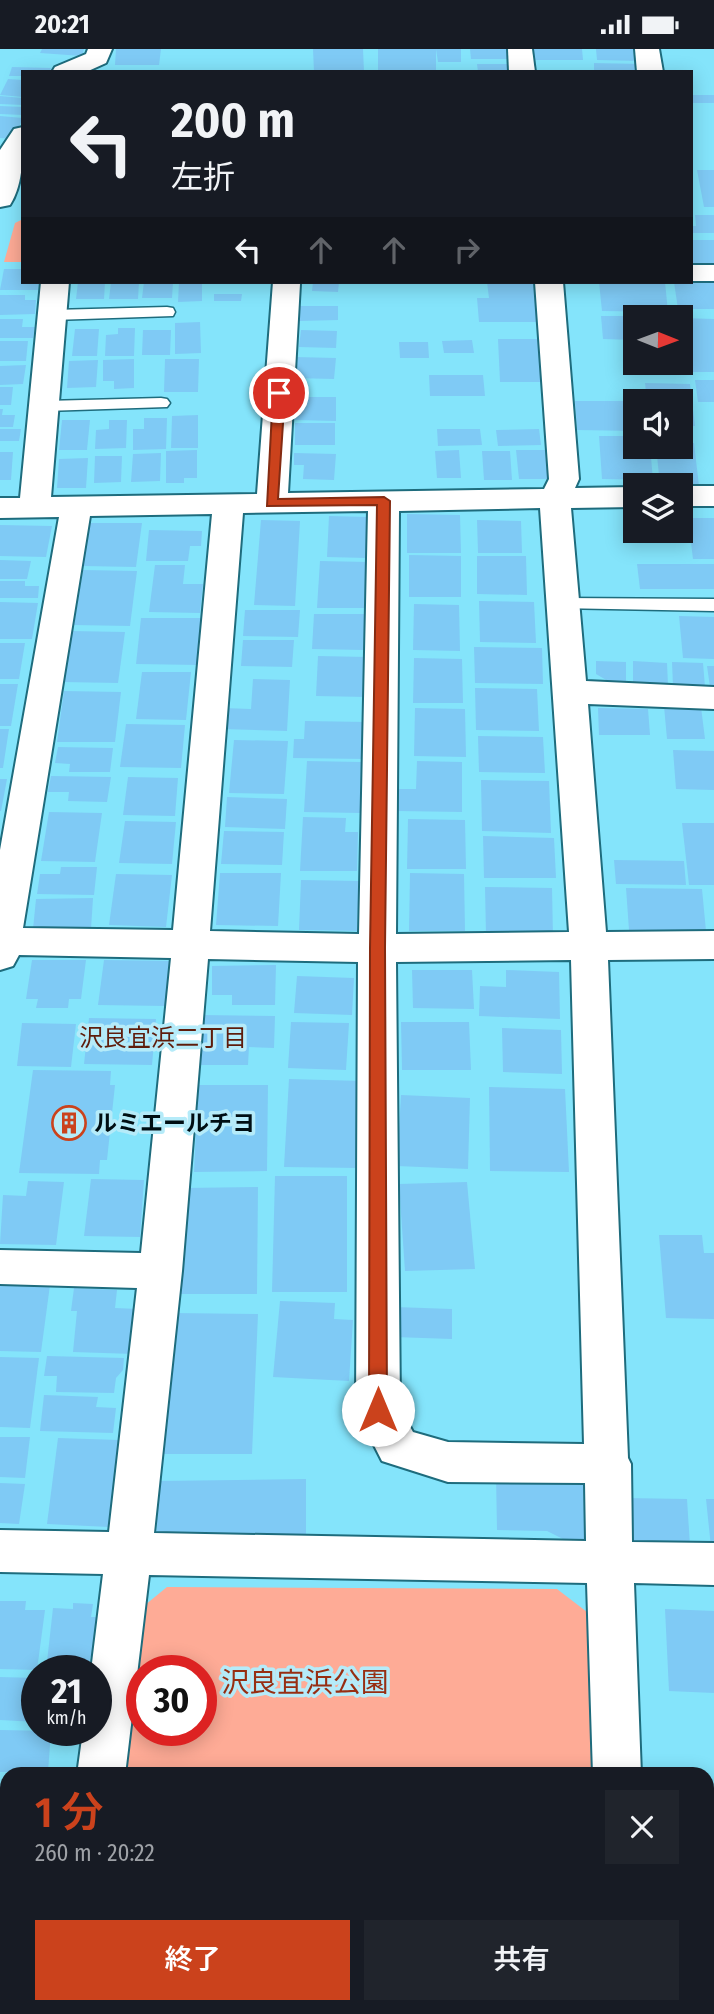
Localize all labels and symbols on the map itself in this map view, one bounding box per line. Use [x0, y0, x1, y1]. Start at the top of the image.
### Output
north arrow [623, 305, 693, 375]
pin [249, 363, 309, 423]
district label: 沢良宜浜二丁目 [79, 1024, 247, 1052]
building icon: ルミエールチヨ [50, 1104, 88, 1142]
place label: ルミエールチヨ [94, 1109, 255, 1137]
position arrow [341, 1373, 415, 1447]
speed limit sign: 30 [126, 1655, 217, 1746]
park label: 沢良宜浜公園 [221, 1666, 389, 1699]

